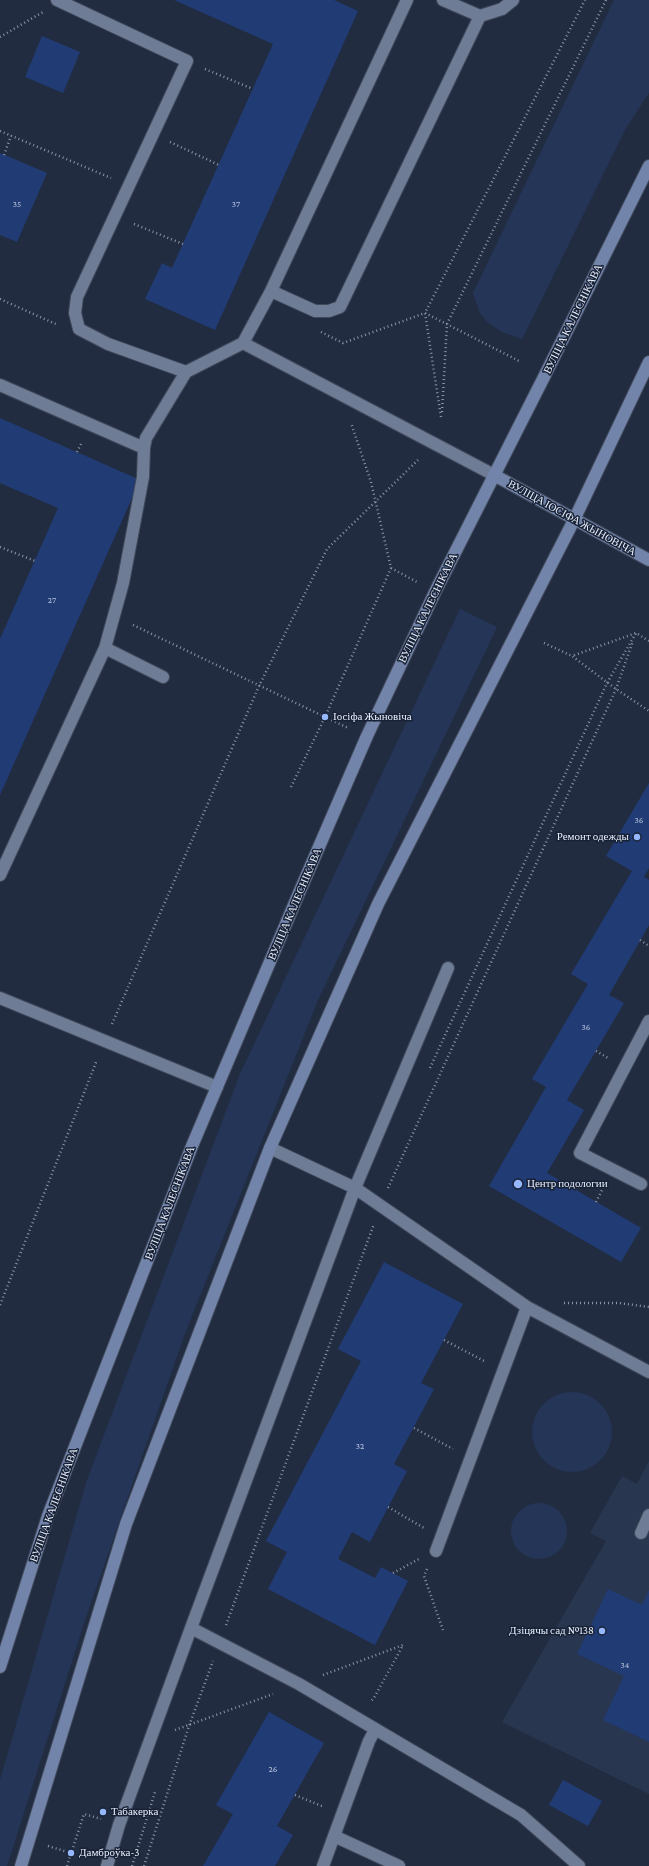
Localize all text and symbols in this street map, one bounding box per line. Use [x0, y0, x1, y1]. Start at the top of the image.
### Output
house number: 35 [13, 199, 21, 209]
house number: 37 [232, 199, 240, 209]
street label: ВУЛІЦА КАЛЕСНІКАВА [541, 262, 605, 376]
street label: ВУЛІЦА ІОСІФА ЖЫНОВІЧА [506, 477, 638, 559]
street label: ВУЛІЦА КАЛЕСНІКАВА [396, 551, 460, 665]
house number: 27 [48, 595, 56, 605]
place label: Іосіфа Жыновіча [333, 710, 412, 724]
marker: Іосіфа Жыновіча [320, 712, 330, 722]
house number: 36 [635, 815, 643, 825]
place label: Ремонт одежды [557, 830, 629, 844]
marker: Ремонт одежды [632, 832, 642, 842]
street label: ВУЛІЦА КАЛЕСНІКАВА [265, 846, 325, 962]
house number: 36 [582, 1022, 590, 1032]
street label: ВУЛІЦА КАЛЕСНІКАВА [142, 1144, 198, 1262]
place label: Центр подологии [527, 1177, 608, 1191]
marker: Центр подологии [512, 1178, 524, 1190]
house number: 32 [356, 1441, 364, 1451]
street label: ВУЛІЦА КАЛЕСНІКАВА [27, 1446, 81, 1564]
place label: Дзіцячы сад №138 [509, 1624, 594, 1638]
marker: Дзіцячы сад №138 [597, 1626, 607, 1636]
house number: 34 [621, 1660, 629, 1670]
house number: 26 [269, 1764, 277, 1774]
place label: Табакерка [111, 1805, 158, 1819]
marker: Табакерка [98, 1807, 108, 1817]
place label: Дамброўка-3 [79, 1846, 140, 1860]
marker: Дамброўка-3 [66, 1848, 76, 1858]

